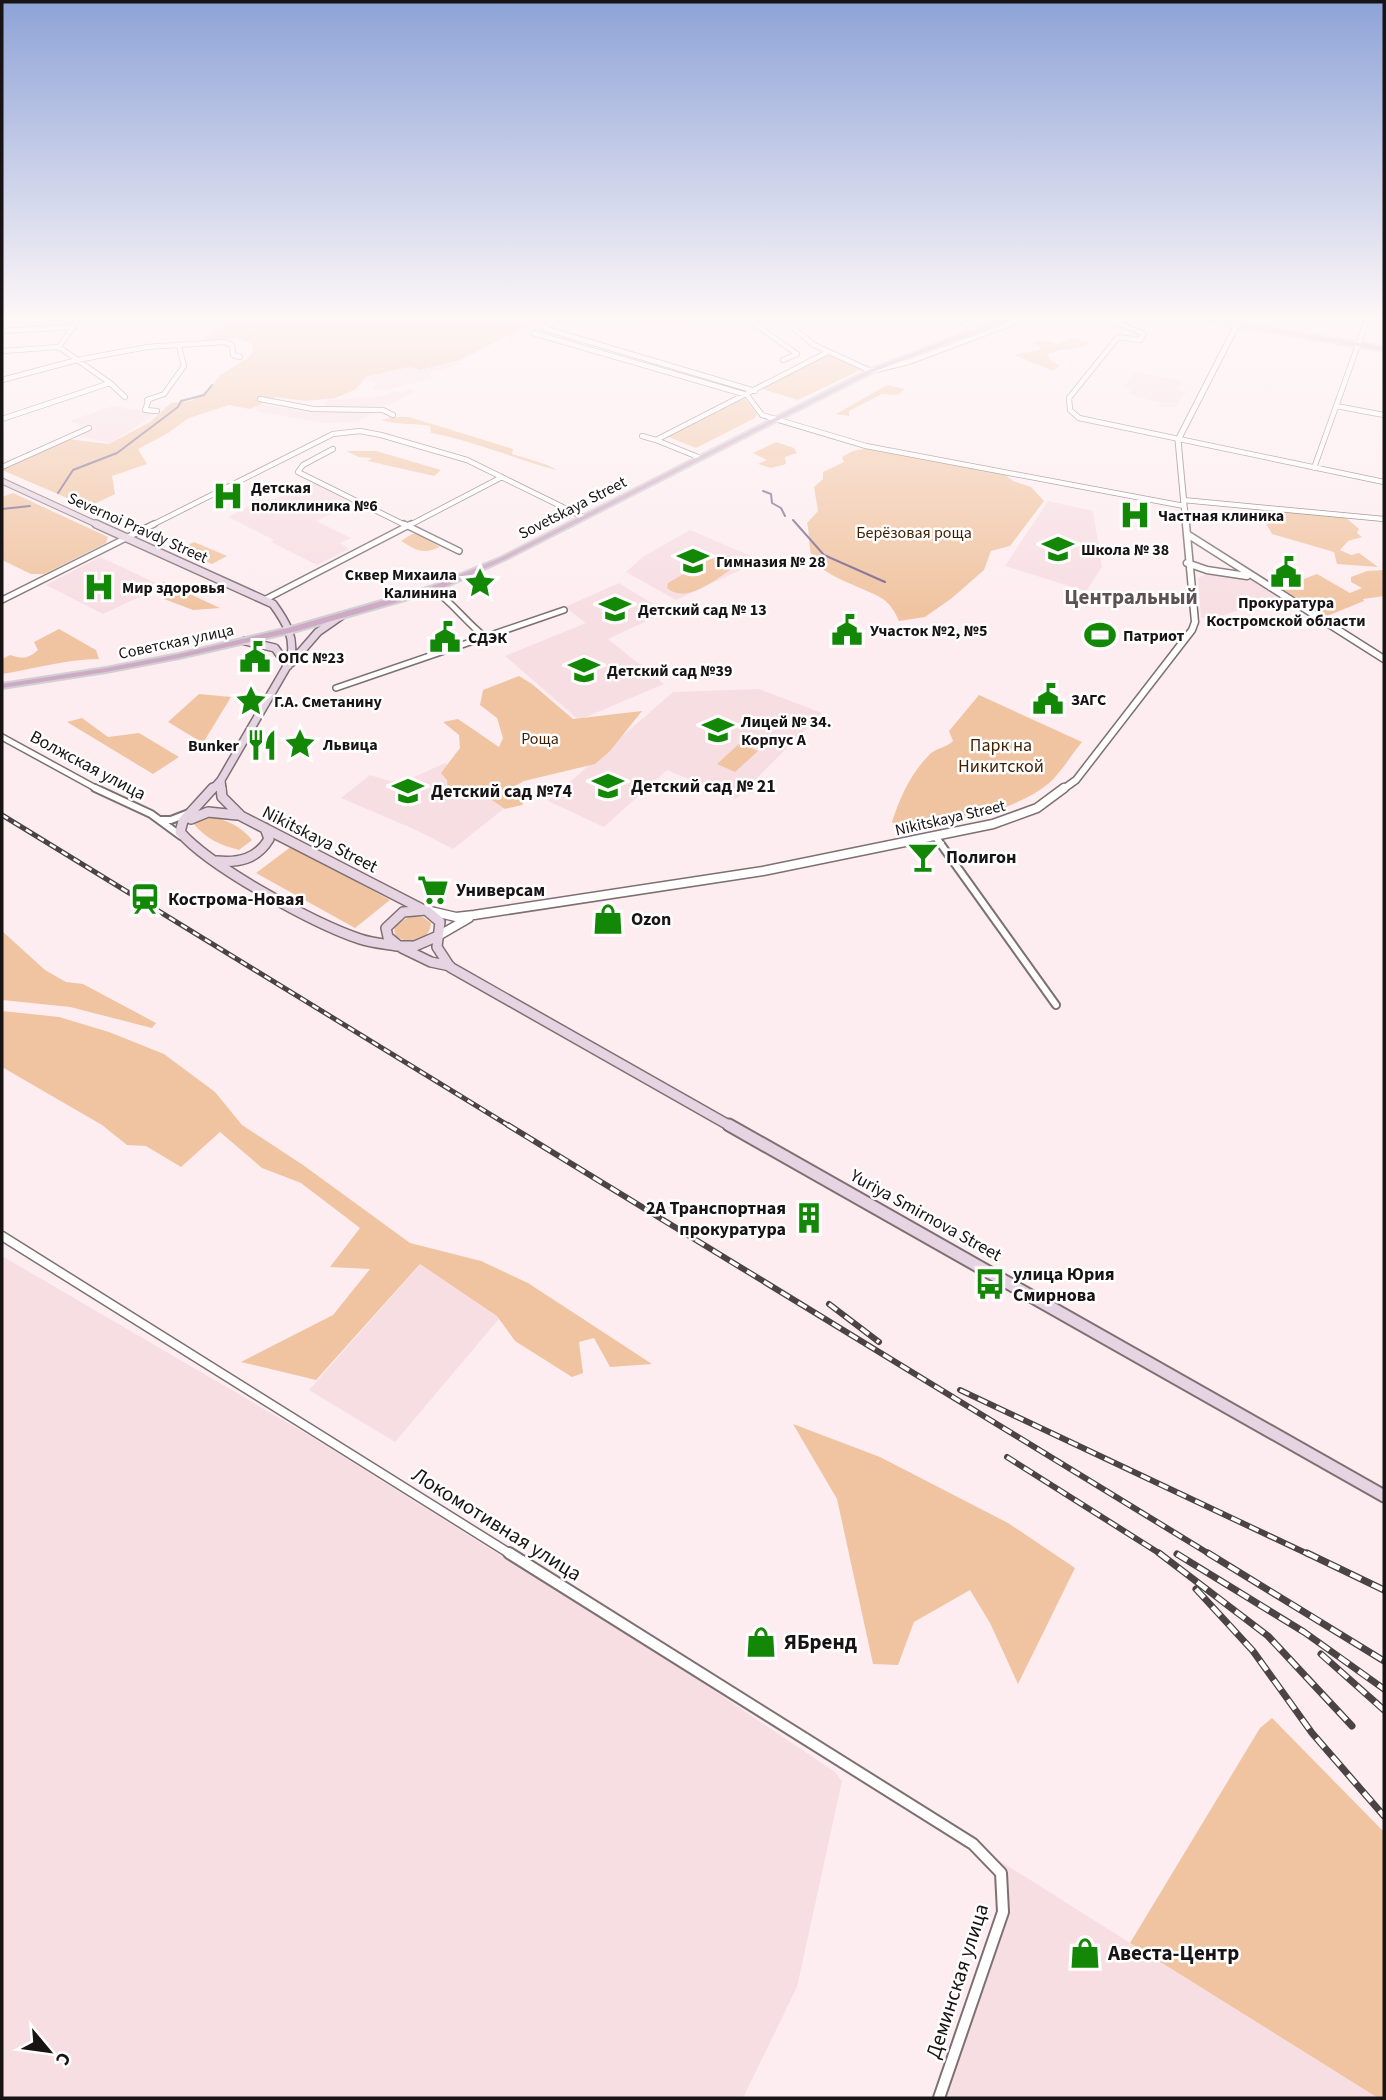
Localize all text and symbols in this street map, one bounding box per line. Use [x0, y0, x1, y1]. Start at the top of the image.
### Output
street label: Sovetskaya Street [515, 471, 631, 545]
place label: Детская поликлиника №6 [251, 477, 378, 517]
hospital icon: Детская поликлиника №6 [211, 479, 245, 513]
street label: Severnoi Pravdy Street [64, 487, 212, 569]
hospital icon: Частная клиника [1118, 498, 1152, 532]
place label: Частная клиника [1158, 505, 1284, 527]
park label: Берёзовая роща [856, 522, 972, 544]
school or university icon: Школа № 38 [1041, 532, 1075, 566]
place label: Школа № 38 [1081, 539, 1169, 561]
school or university icon: Гимназия № 28 [676, 544, 710, 578]
place label: Гимназия № 28 [716, 551, 826, 573]
public building icon: Прокуратура Костромской области [1269, 555, 1303, 589]
place label: Сквер Михаила Калинина [345, 564, 457, 604]
place icon: Сквер Михаила Калинина [463, 566, 497, 600]
hospital icon: Мир здоровья [82, 570, 116, 604]
place label: Мир здоровья [122, 577, 225, 599]
district label: Центральный [1064, 582, 1198, 612]
school or university icon: Детский сад № 13 [598, 592, 632, 626]
place label: Прокуратура Костромской области [1206, 592, 1366, 632]
place label: Детский сад № 13 [638, 599, 767, 621]
public building icon: Участок №2, №5 [830, 613, 864, 647]
sports icon: Патриот [1083, 618, 1117, 652]
street label: Советская улица [117, 619, 236, 665]
public building icon: СДЭК [428, 620, 462, 654]
place label: Участок №2, №5 [870, 620, 987, 642]
place label: Патриот [1123, 625, 1185, 647]
place label: СДЭК [468, 627, 507, 649]
public building icon: ОПС №23 [238, 640, 272, 674]
place label: ОПС №23 [278, 647, 344, 669]
school or university icon: Детский сад №39 [567, 653, 601, 687]
place label: Детский сад №39 [607, 660, 732, 682]
public building icon: ЗАГС [1031, 682, 1065, 716]
place icon: Г.А. Сметанину [234, 684, 268, 718]
place label: ЗАГС [1071, 689, 1106, 711]
place label: Г.А. Сметанину [274, 691, 383, 713]
place label: Лицей № 34. Корпус А [740, 711, 832, 751]
school or university icon: Лицей № 34. Корпус А [701, 713, 735, 747]
street label: Волжская улица [25, 724, 150, 807]
place icon: Львица [283, 727, 317, 761]
restaurant icon: Bunker [245, 728, 279, 762]
park label: Роща [521, 728, 559, 750]
park label: Парк на Никитской [958, 733, 1044, 779]
place label: Львица [322, 734, 378, 756]
place label: Bunker [188, 735, 240, 757]
school or university icon: Детский сад № 21 [591, 769, 625, 803]
school or university icon: Детский сад №74 [391, 774, 425, 808]
place label: Детский сад № 21 [631, 774, 776, 799]
place label: Детский сад №74 [431, 779, 573, 804]
street label: Nikitskaya Street [893, 794, 1008, 841]
street label: Nikitskaya Street [258, 800, 382, 879]
bar icon: Полигон [906, 840, 940, 874]
place label: Полигон [946, 845, 1016, 870]
supermarket icon: Универсам [416, 873, 450, 907]
place label: Универсам [456, 878, 545, 903]
station icon: Кострома-Новая [128, 882, 162, 916]
place label: Кострома-Новая [168, 887, 304, 912]
shop icon: Ozon [591, 902, 625, 936]
place label: Ozon [631, 907, 671, 932]
street label: Yuriya Smirnova Street [845, 1163, 1006, 1268]
place label: 2А Транспортная прокуратура [646, 1196, 786, 1242]
building icon: 2А Транспортная прокуратура [792, 1201, 826, 1235]
place label: улица Юрия Смирнова [1013, 1262, 1115, 1308]
bus stop icon: улица Юрия Смирнова [973, 1267, 1007, 1301]
street label: Локомотивная улица [406, 1460, 588, 1588]
shop icon: ЯБренд [744, 1625, 778, 1659]
place label: ЯБренд [784, 1627, 858, 1657]
street label: Деминская улица [918, 1900, 996, 2062]
shop icon: Авеста-Центр [1068, 1936, 1102, 1970]
place label: Авеста-Центр [1107, 1938, 1239, 1968]
north arrow [14, 2016, 84, 2086]
text: С [48, 2047, 77, 2070]

